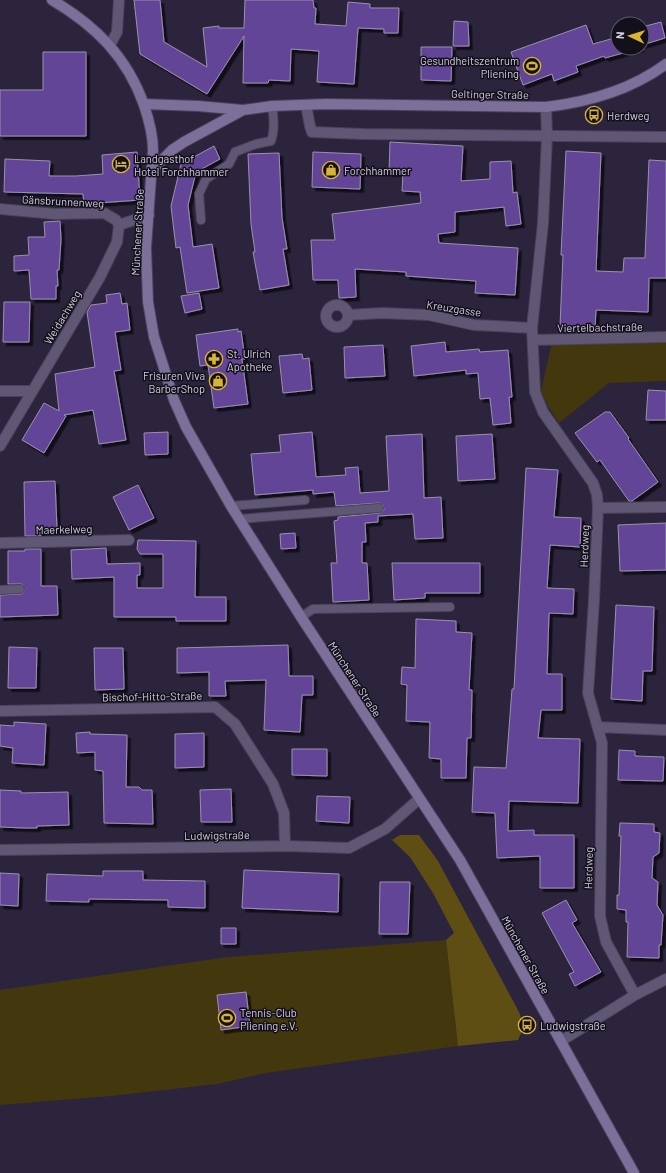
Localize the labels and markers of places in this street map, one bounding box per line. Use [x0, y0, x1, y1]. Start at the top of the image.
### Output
place label: Gesundheitszentrum Pliening [420, 54, 519, 80]
sports icon: Gesundheitszentrum Pliening [522, 56, 542, 76]
bus stop icon: Herdweg [584, 105, 604, 125]
place label: Herdweg [607, 109, 650, 122]
place label: Landgasthof Hotel Forchhammer [134, 152, 228, 178]
hotel icon: Landgasthof Hotel Forchhammer [111, 154, 131, 174]
shop icon: Forchhammer [321, 160, 341, 180]
place label: Forchhammer [344, 164, 411, 177]
place label: St. Ulrich Apotheke [227, 347, 273, 373]
pharmacy icon: St. Ulrich Apotheke [204, 349, 224, 369]
place label: Frisuren Viva BarberShop [143, 369, 205, 395]
shop icon: Frisuren Viva BarberShop [208, 371, 228, 391]
place label: Tennis-Club Pliening e.V. [240, 1006, 298, 1032]
sports icon: Tennis-Club Pliening e.V. [217, 1008, 237, 1028]
bus stop icon: Ludwigstraße [517, 1015, 537, 1035]
place label: Ludwigstraße [540, 1019, 606, 1032]

